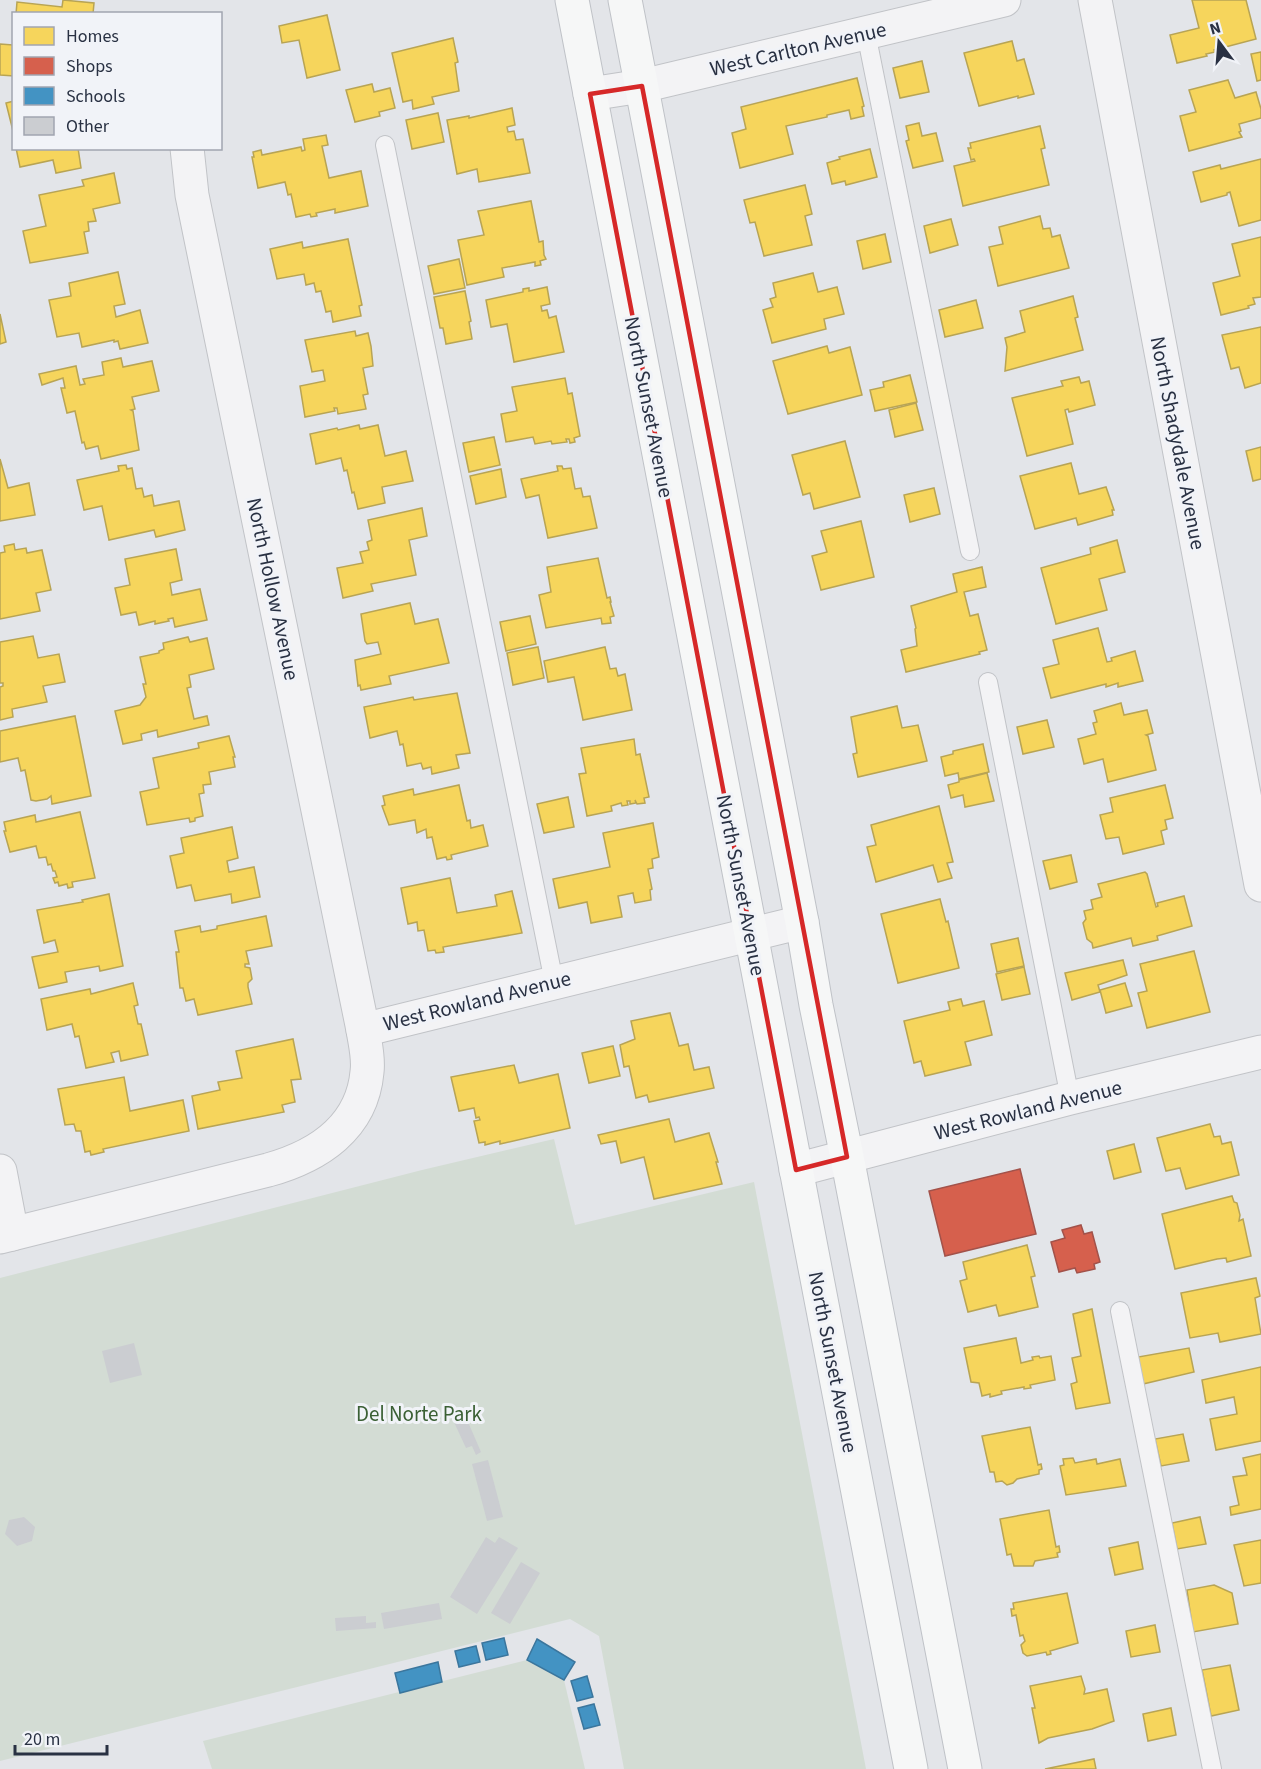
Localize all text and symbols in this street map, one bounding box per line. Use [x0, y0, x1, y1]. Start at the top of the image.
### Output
legend [12, 12, 222, 150]
north arrow [1189, 12, 1249, 72]
street label: West Carlton Avenue [707, 14, 889, 84]
text: N [1207, 17, 1223, 41]
text: Homes [66, 24, 119, 49]
text: Shops [66, 54, 113, 79]
text: Schools [66, 84, 125, 109]
text: Other [66, 114, 110, 139]
street label: North Sunset Avenue [617, 314, 681, 500]
street label: North Shadydale Avenue [1143, 334, 1213, 552]
street label: North Hollow Avenue [239, 495, 307, 683]
street label: North Sunset Avenue [709, 792, 773, 978]
street label: West Rowland Avenue [380, 963, 574, 1039]
street label: West Rowland Avenue [931, 1072, 1125, 1148]
street label: North Sunset Avenue [801, 1269, 865, 1455]
park label: Del Norte Park [356, 1399, 483, 1429]
scale bar [15, 1718, 106, 1756]
text: 20 m [24, 1727, 60, 1752]

